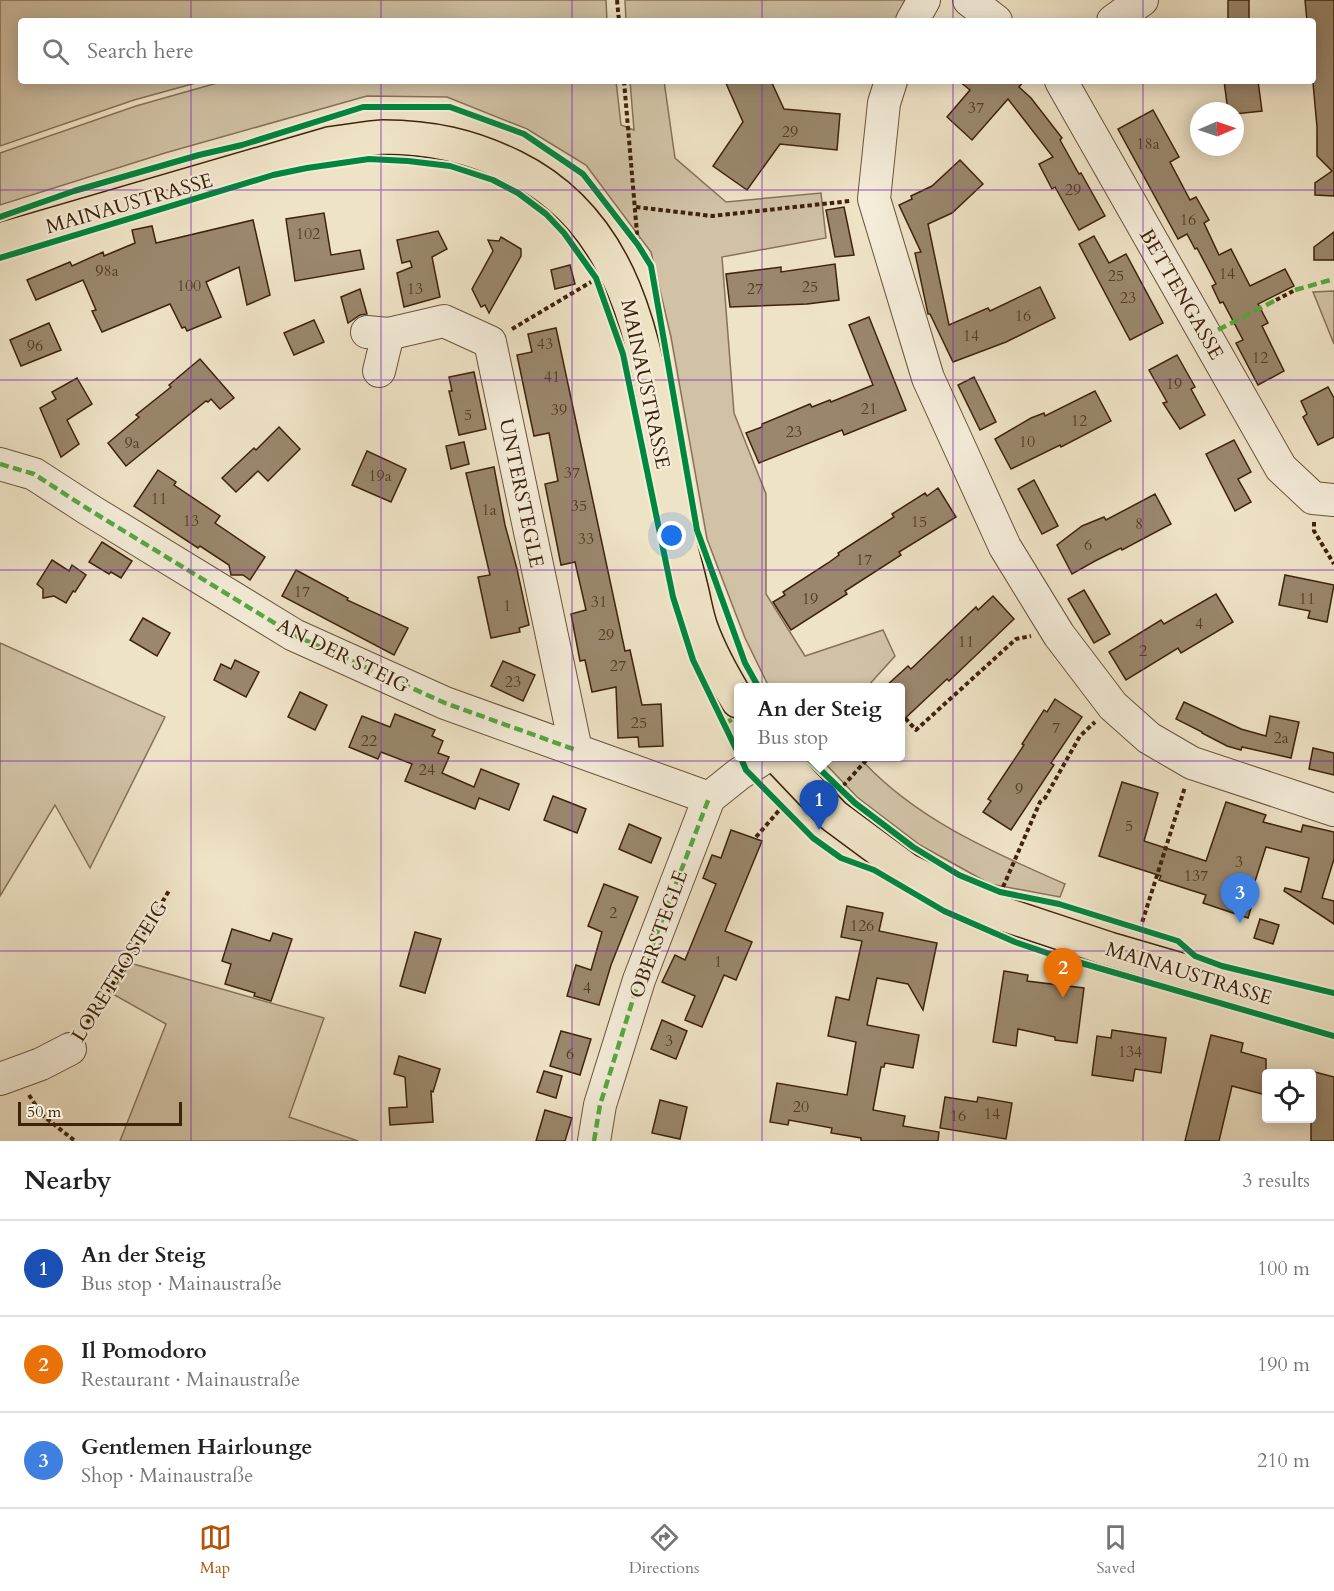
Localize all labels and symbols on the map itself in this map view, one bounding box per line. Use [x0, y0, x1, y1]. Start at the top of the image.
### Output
house number: 37 [968, 97, 984, 119]
north arrow [1190, 102, 1244, 156]
house number: 29 [782, 121, 798, 143]
house number: 18a [1136, 133, 1160, 155]
street label: MAINAUSTRASSE [42, 167, 216, 240]
house number: 29 [1065, 179, 1081, 201]
house number: 16 [1180, 209, 1196, 231]
house number: 102 [296, 223, 320, 245]
street label: BETTENGASSE [1133, 224, 1230, 365]
house number: 98a [95, 260, 119, 282]
house number: 14 [1219, 263, 1235, 285]
house number: 25 [1108, 265, 1124, 287]
house number: 100 [177, 275, 201, 297]
house number: 25 [802, 276, 818, 298]
house number: 13 [407, 278, 423, 300]
house number: 27 [747, 278, 763, 300]
house number: 23 [1120, 287, 1136, 309]
street label: MAINAUSTRASSE [614, 297, 677, 471]
house number: 16 [1015, 305, 1031, 327]
house number: 14 [963, 325, 979, 347]
house number: 43 [537, 333, 553, 355]
house number: 96 [27, 335, 43, 357]
house number: 12 [1252, 347, 1268, 369]
house number: 41 [544, 366, 560, 388]
house number: 19 [1166, 373, 1182, 395]
house number: 21 [861, 398, 877, 420]
house number: 39 [551, 399, 567, 421]
house number: 5 [464, 404, 472, 426]
house number: 12 [1071, 410, 1087, 432]
street label: UNTERSTEGLE [493, 416, 550, 570]
house number: 23 [786, 421, 802, 443]
house number: 10 [1019, 431, 1035, 453]
house number: 9a [124, 432, 140, 454]
house number: 37 [564, 462, 580, 484]
house number: 19a [368, 465, 392, 487]
house number: 11 [151, 488, 167, 510]
house number: 35 [571, 495, 587, 517]
house number: 1a [481, 499, 497, 521]
house number: 13 [183, 510, 199, 532]
house number: 15 [911, 511, 927, 533]
house number: 8 [1135, 513, 1143, 535]
your location [657, 521, 686, 550]
house number: 33 [578, 528, 594, 550]
house number: 6 [1084, 534, 1092, 556]
house number: 17 [856, 549, 872, 571]
house number: 17 [294, 581, 310, 603]
house number: 19 [802, 588, 818, 610]
house number: 11 [1299, 588, 1315, 610]
house number: 31 [591, 591, 607, 613]
house number: 1 [503, 595, 511, 617]
street label: AN DER STEIG [272, 612, 414, 699]
house number: 4 [1195, 613, 1203, 635]
house number: 29 [598, 624, 614, 646]
house number: 11 [958, 631, 974, 653]
house number: 2 [1139, 640, 1147, 662]
house number: 27 [610, 655, 626, 677]
house number: 23 [505, 671, 521, 693]
house number: 25 [631, 712, 647, 734]
house number: 7 [1052, 717, 1060, 739]
house number: 2a [1273, 727, 1289, 749]
house number: 22 [361, 730, 377, 752]
house number: 24 [419, 759, 435, 781]
house number: 9 [1015, 778, 1023, 800]
pin: 1 [800, 780, 838, 830]
house number: 5 [1125, 815, 1133, 837]
house number: 3 [1235, 851, 1243, 873]
house number: 137 [1184, 865, 1208, 887]
street label: OBERSTEGLE [623, 866, 694, 1002]
pin: 3 [1220, 874, 1260, 923]
street label: LORETTOSTEIG [65, 895, 174, 1047]
house number: 2 [609, 902, 617, 924]
house number: 126 [850, 915, 874, 937]
street label: MAINAUSTRASSE [1102, 935, 1275, 1012]
pin: 2 [1044, 948, 1082, 998]
house number: 1 [714, 951, 722, 973]
house number: 4 [583, 977, 591, 999]
house number: 3 [665, 1030, 673, 1052]
house number: 134 [1118, 1041, 1142, 1063]
house number: 6 [566, 1043, 574, 1065]
house number: 20 [793, 1096, 809, 1118]
scale bar [18, 1099, 182, 1126]
house number: 14 [984, 1103, 1000, 1125]
house number: 16 [950, 1105, 966, 1127]

